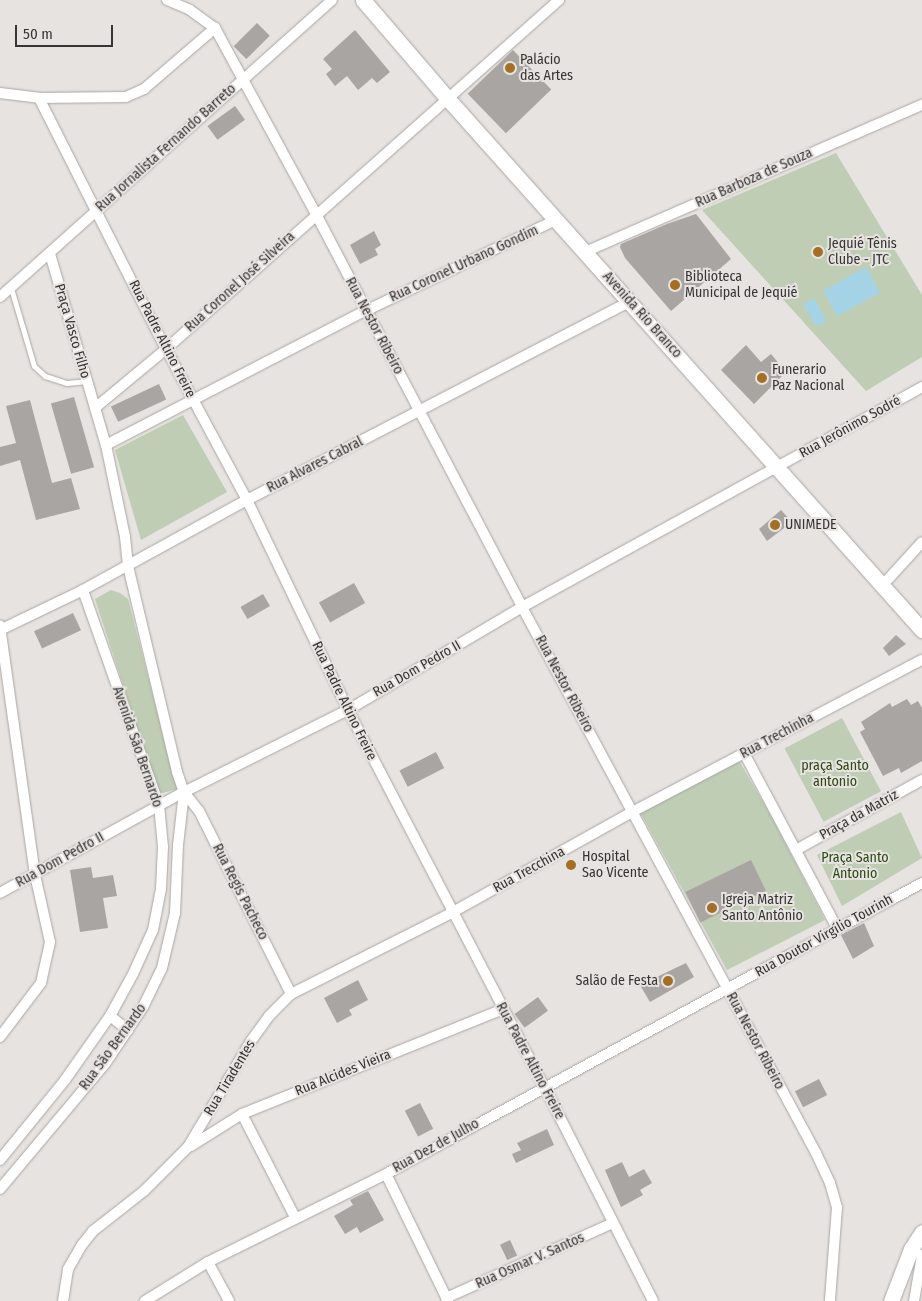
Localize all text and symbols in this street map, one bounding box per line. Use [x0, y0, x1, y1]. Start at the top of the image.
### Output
scale bar [18, 15, 115, 47]
text: 50 m [23, 25, 53, 43]
place label: Palácio das Artes [520, 52, 573, 84]
marker: Palácio das Artes [504, 62, 516, 74]
street label: Rua Jornalista Fernando Barreto [92, 81, 240, 215]
street label: Rua Barboza de Souza [693, 145, 815, 211]
street label: Rua Coronel Urbano Gondim [387, 222, 541, 306]
street label: Rua Coronel José Silveira [182, 228, 298, 336]
place label: Jequié Tênis Clube - JTC [828, 236, 897, 268]
marker: Jequié Tênis Clube - JTC [812, 246, 824, 258]
street label: Avenida Rio Branco [599, 268, 685, 362]
place label: Biblioteca Municipal de Jequié [685, 269, 797, 302]
street label: Rua Nestor Ribeiro [341, 275, 407, 377]
street label: Rua Padre Altino Freire [125, 277, 199, 401]
marker: Biblioteca Municipal de Jequié [669, 279, 681, 291]
street label: Praça Vasco Filho [50, 282, 94, 380]
place label: Funerario Paz Nacional [772, 362, 844, 394]
marker: Funerario Paz Nacional [756, 372, 768, 384]
street label: Rua Jerônimo Sodré [796, 392, 904, 462]
street label: Rua Alvares Cabral [264, 434, 366, 496]
place label: UNIMEDE [785, 517, 837, 533]
marker: UNIMEDE [769, 519, 781, 531]
street label: Rua Nestor Ribeiro [531, 633, 597, 735]
street label: Rua Dom Pedro II [370, 637, 464, 701]
street label: Rua Padre Altino Freire [308, 639, 380, 763]
street label: Avenida São Bernardo [108, 684, 166, 810]
street label: Rua Trechinha [737, 710, 817, 762]
park label: praça Santo antonio [801, 758, 869, 790]
street label: Praça da Matriz [817, 786, 901, 844]
street label: Rua Dom Pedro II [13, 829, 107, 891]
street label: Rua Regis Pacheco [209, 841, 271, 943]
street label: Rua Trecchina [490, 843, 568, 897]
place label: Hospital Sao Vicente [582, 849, 648, 882]
park label: Praça Santo Antonio [821, 850, 889, 882]
marker: Hospital Sao Vicente [564, 858, 578, 872]
street label: Rua Doutor Virgílio Tourinh [752, 891, 896, 981]
place label: Igreja Matriz Santo Antônio [722, 892, 803, 924]
marker: Igreja Matriz Santo Antônio [706, 902, 718, 914]
place label: Salão de Festa [576, 973, 658, 989]
marker: Salão de Festa [662, 975, 674, 987]
street label: Rua Nestor Ribeiro [722, 990, 788, 1092]
street label: Rua Padre Altino Freire [492, 1000, 568, 1122]
street label: Rua São Bernardo [76, 1001, 150, 1093]
street label: Rua Tiradentes [201, 1037, 259, 1119]
street label: Rua Alcides Vieira [293, 1046, 393, 1100]
street label: Rua Dez de Julho [390, 1115, 482, 1177]
street label: Rua Osmar V. Santos [473, 1229, 587, 1293]

